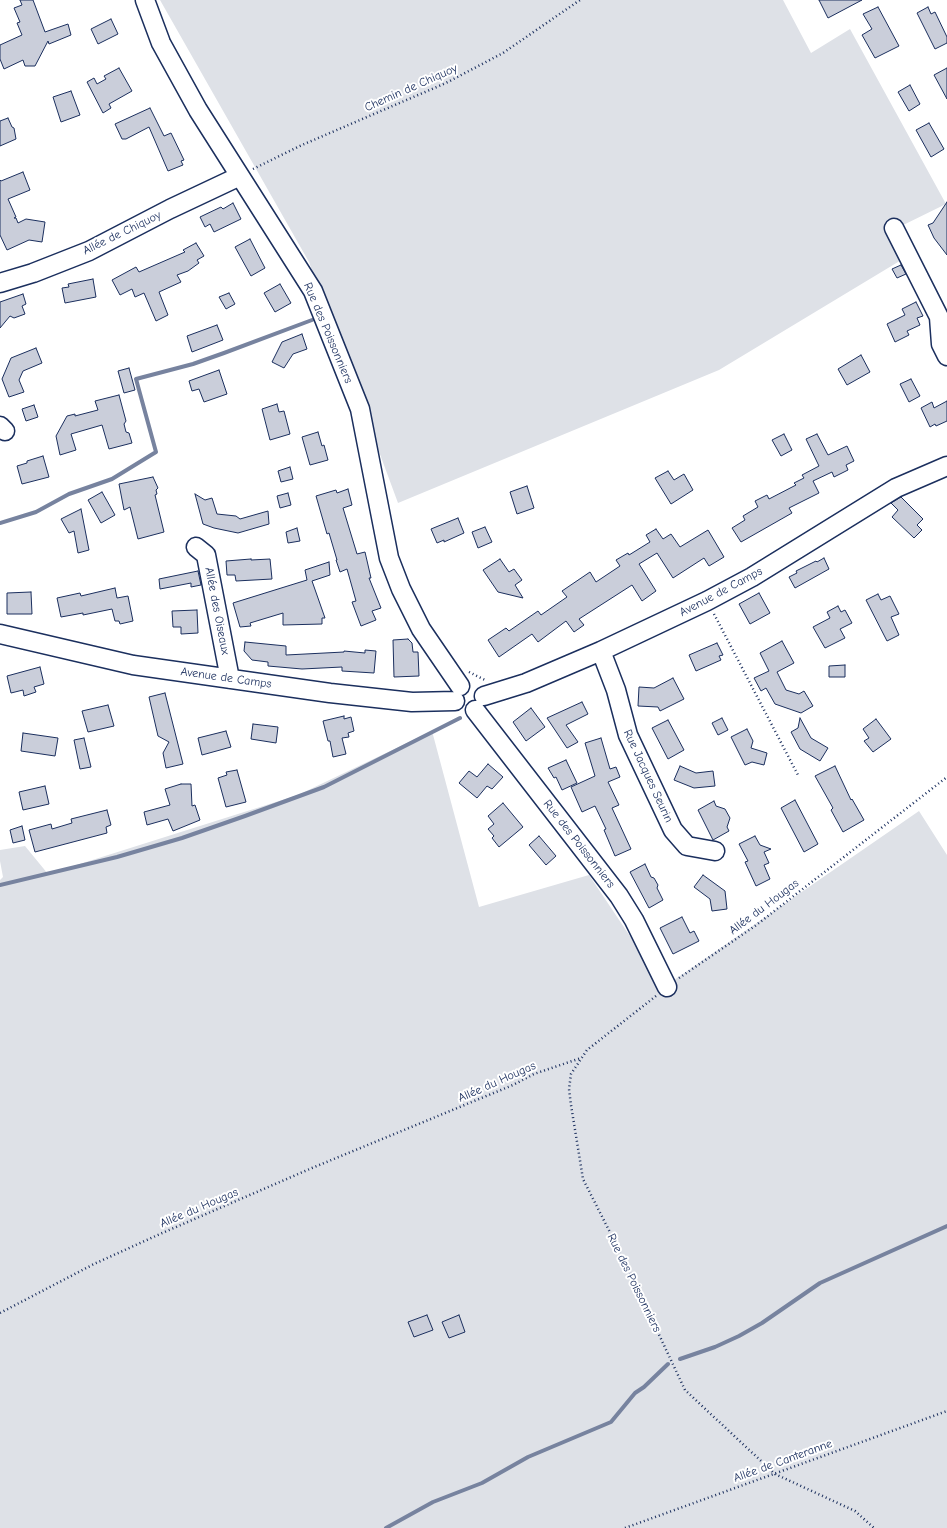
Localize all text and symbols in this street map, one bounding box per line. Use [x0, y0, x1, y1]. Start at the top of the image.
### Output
street label: Chemin de Chiquoy [362, 61, 460, 115]
street label: Allée de Chiquoy [81, 208, 163, 258]
street label: Rue des Poissonniers [300, 280, 356, 386]
street label: Avenue de Camps [677, 564, 765, 620]
street label: Allée des Oiseaux [201, 566, 233, 656]
street label: Avenue de Camps [180, 664, 272, 692]
street label: Rue Jacques Seurin [620, 727, 676, 825]
street label: Rue des Poissonniers [540, 797, 618, 891]
street label: Allée du Hougas [726, 876, 802, 938]
street label: Allée du Hougas [456, 1058, 538, 1106]
street label: Allée du Hougas [158, 1185, 240, 1231]
street label: Rue des Poissonniers [604, 1231, 664, 1335]
street label: Allée de Canteranne [732, 1436, 834, 1486]

